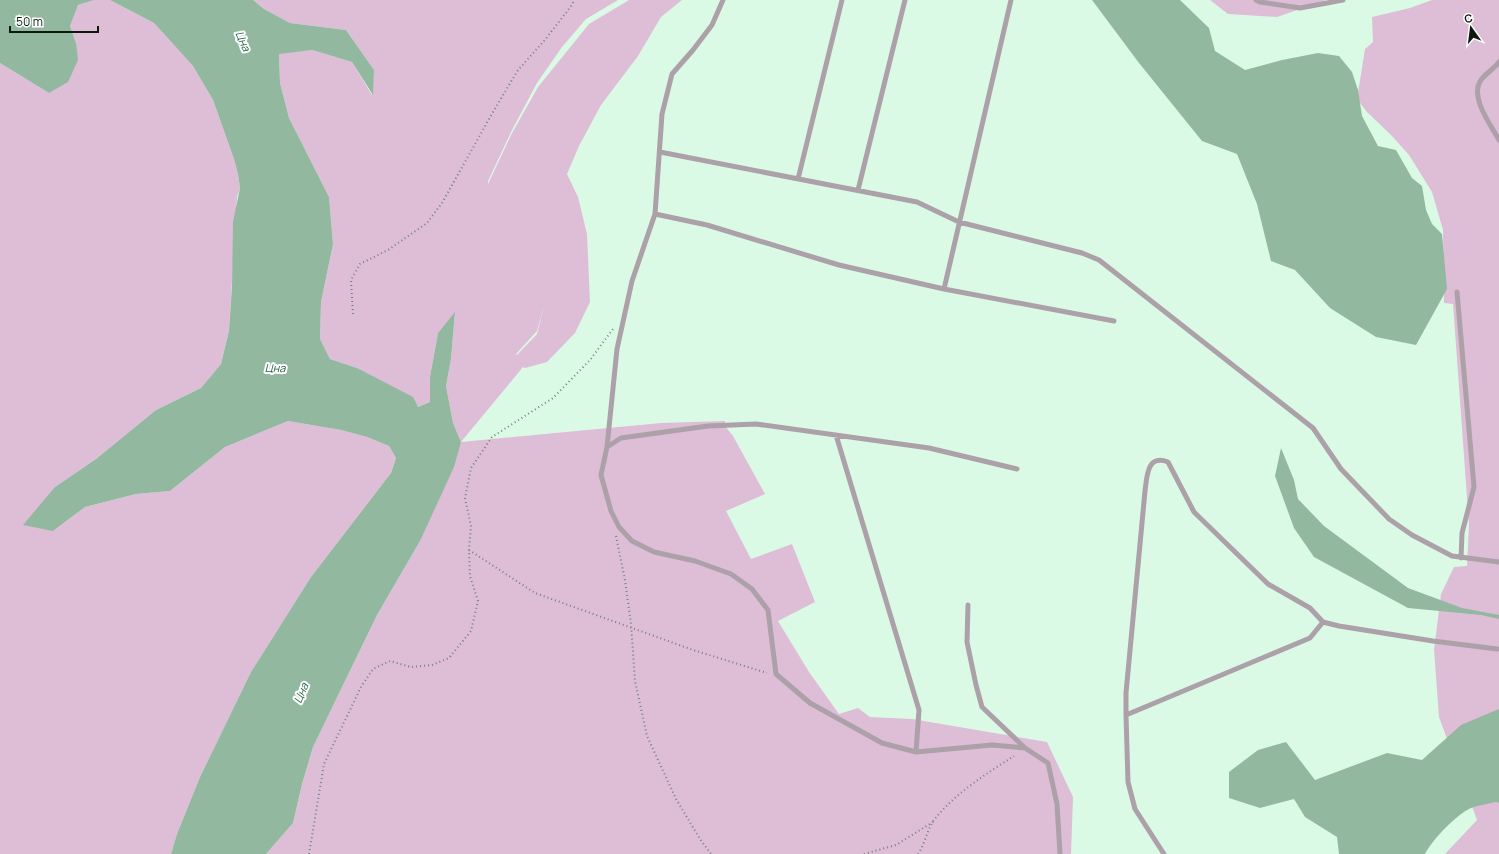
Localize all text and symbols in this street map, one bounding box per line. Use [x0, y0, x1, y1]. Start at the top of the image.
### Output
scale bar [10, 8, 98, 34]
north arrow [1451, 8, 1491, 48]
text: С [1463, 10, 1474, 26]
text: 50 m [16, 13, 43, 30]
water label: Цна [232, 28, 255, 54]
water label: Цна [265, 360, 286, 375]
water label: Цна [290, 680, 312, 705]

